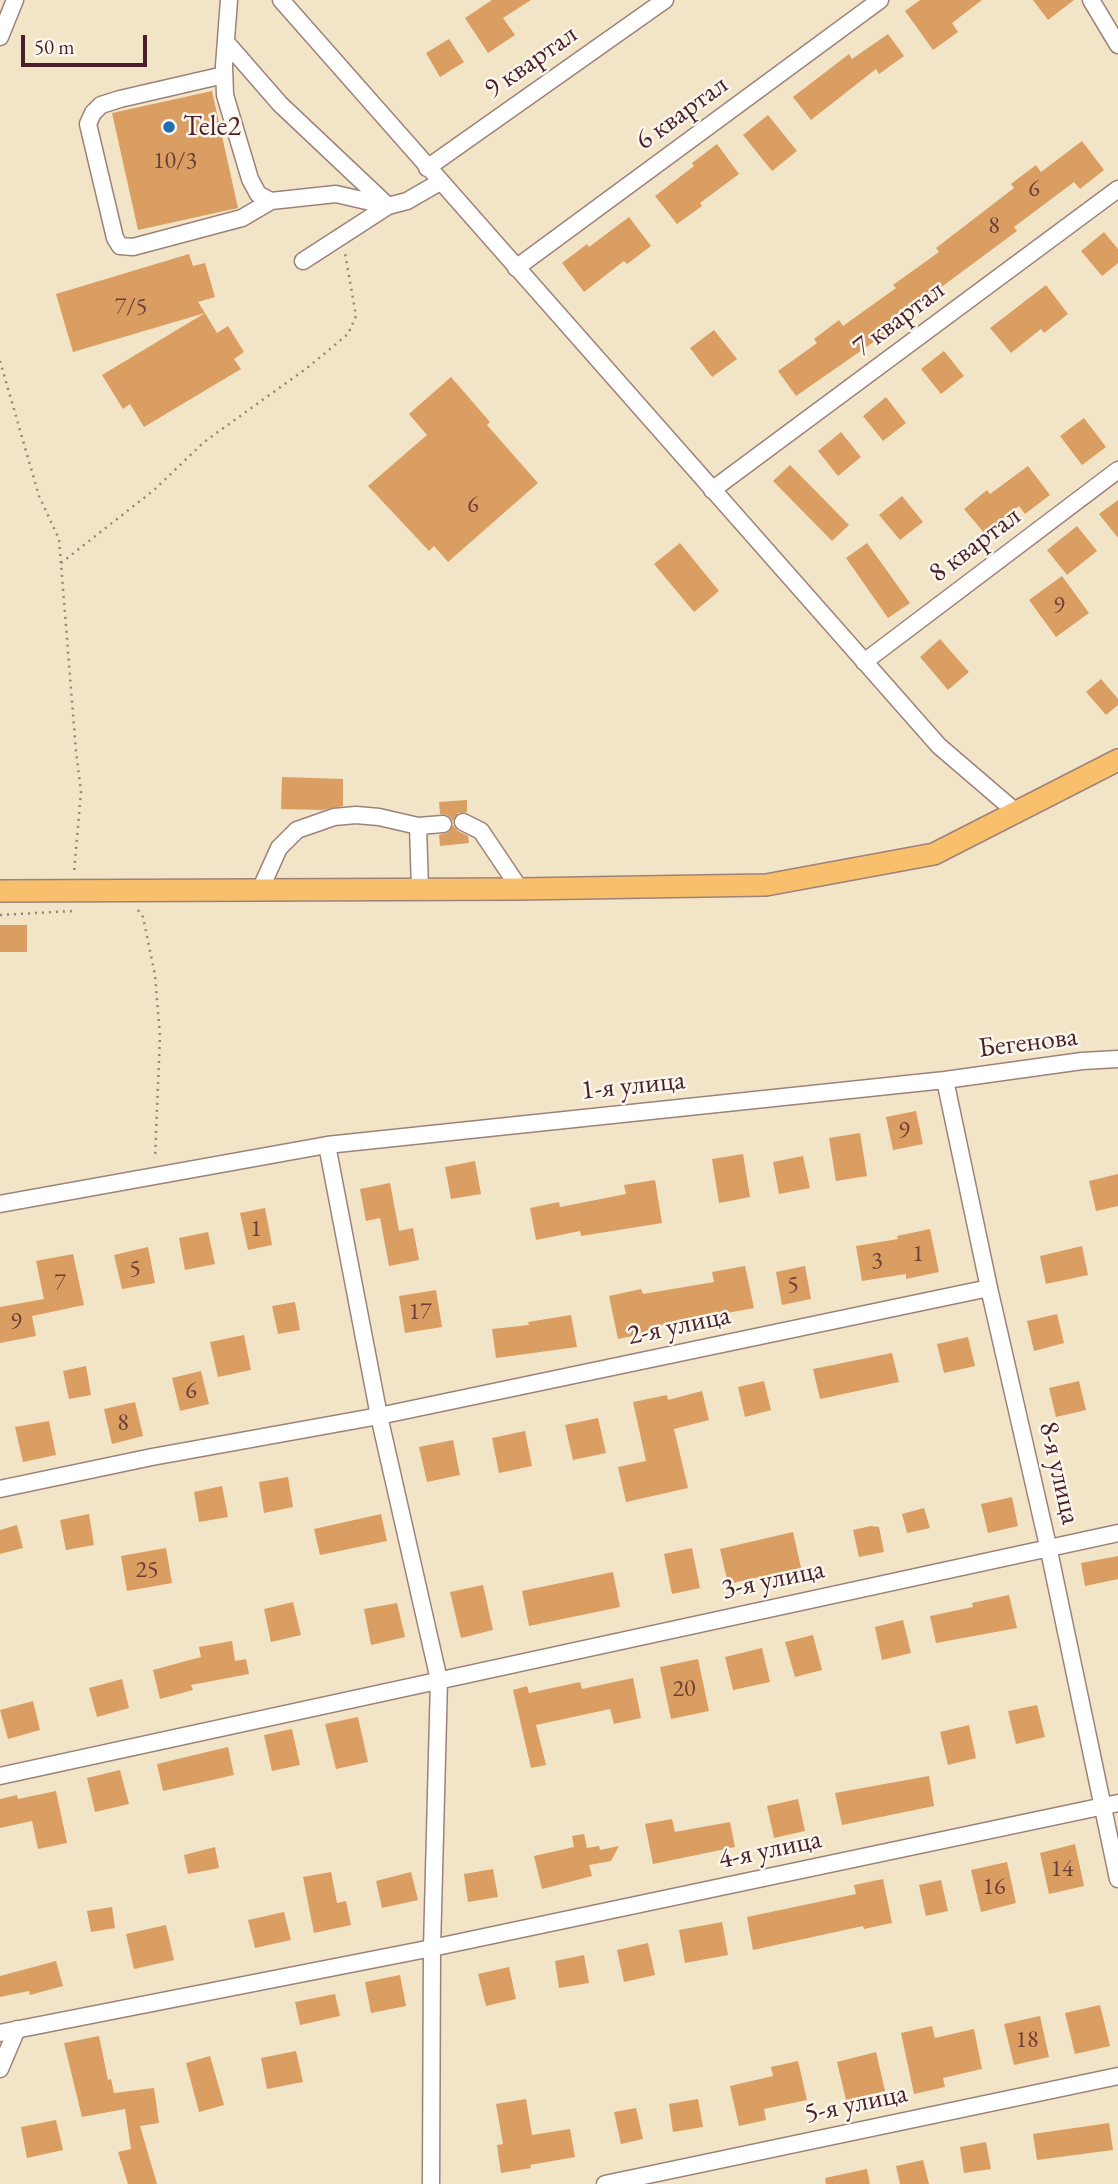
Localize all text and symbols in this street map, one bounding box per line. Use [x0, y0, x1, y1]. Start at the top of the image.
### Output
street label: 9 квартал [478, 18, 584, 106]
scale bar [24, 21, 150, 65]
text: 50 m [34, 33, 75, 60]
street label: 6 квартал [629, 68, 735, 158]
place label: Tele2 [183, 110, 241, 144]
marker: Tele2 [161, 119, 177, 135]
house number: 10/3 [153, 147, 197, 175]
house number: 6 [1028, 175, 1040, 203]
house number: 8 [988, 212, 1000, 240]
street label: 7 квартал [847, 274, 951, 364]
house number: 7/5 [115, 293, 147, 321]
house number: 6 [467, 491, 479, 519]
street label: 8 квартал [923, 500, 1027, 590]
house number: 9 [1053, 592, 1065, 620]
street label: Бегенова [976, 1020, 1080, 1066]
street label: 1-я улица [579, 1064, 687, 1108]
house number: 9 [898, 1117, 910, 1145]
house number: 1 [250, 1215, 262, 1243]
house number: 1 [912, 1240, 924, 1268]
house number: 3 [871, 1247, 883, 1275]
house number: 5 [129, 1255, 141, 1283]
house number: 7 [54, 1269, 66, 1297]
house number: 5 [787, 1271, 799, 1299]
house number: 17 [408, 1298, 432, 1326]
street label: 2-я улица [624, 1299, 734, 1353]
house number: 9 [10, 1308, 22, 1336]
house number: 6 [185, 1377, 197, 1405]
house number: 8 [117, 1409, 129, 1437]
street label: 8-я улица [1031, 1418, 1087, 1528]
street label: 3-я улица [718, 1553, 828, 1607]
house number: 25 [135, 1556, 159, 1584]
house number: 20 [672, 1675, 696, 1703]
street label: 4-я улица [715, 1823, 825, 1877]
house number: 14 [1050, 1855, 1074, 1883]
house number: 16 [982, 1873, 1006, 1901]
house number: 18 [1015, 2026, 1039, 2054]
street label: 5-я улица [801, 2077, 911, 2131]

